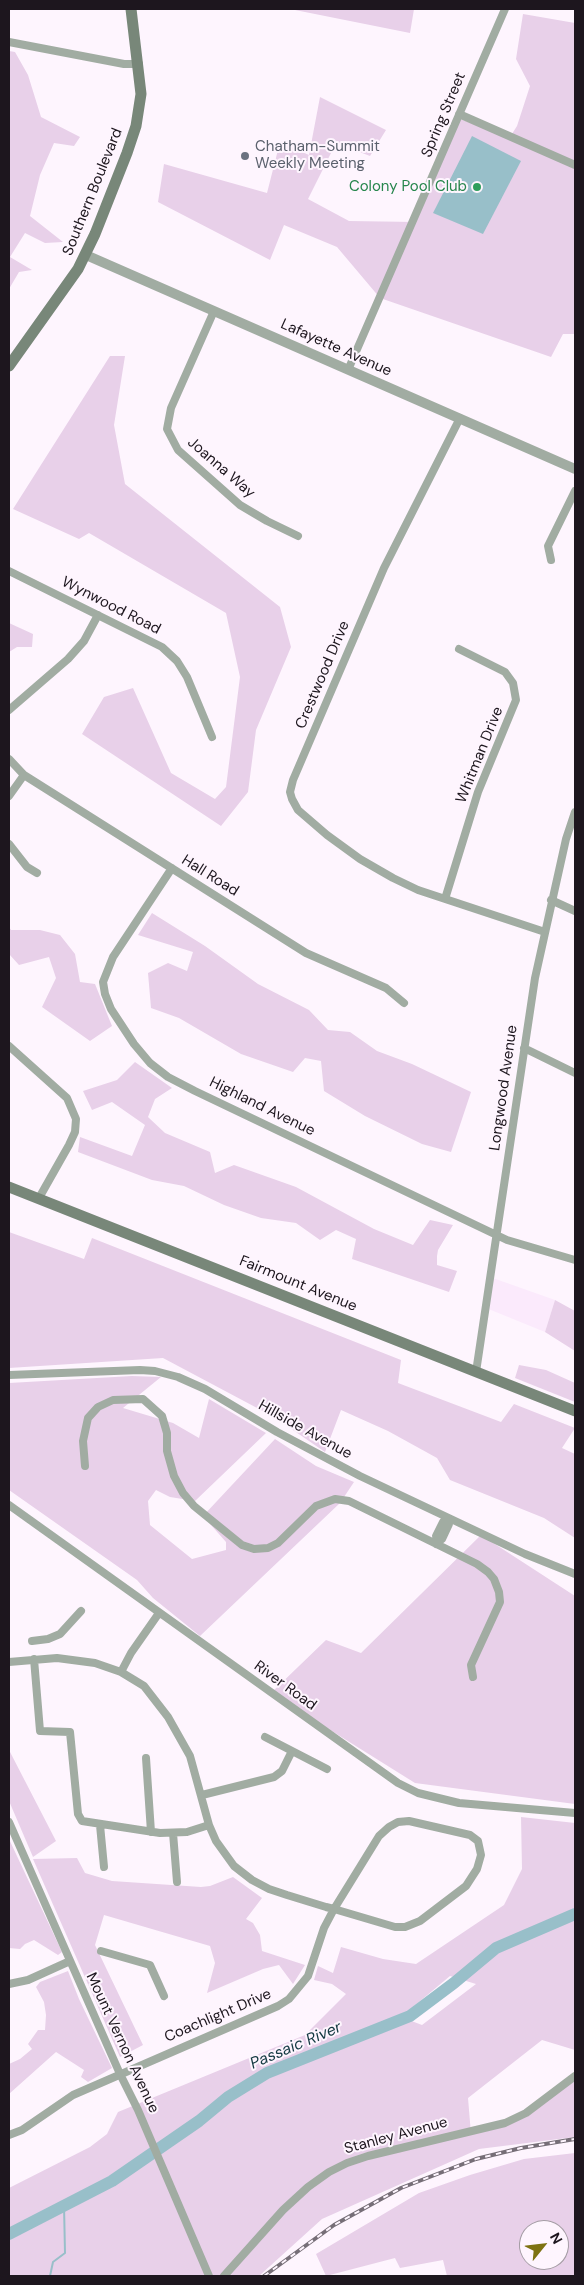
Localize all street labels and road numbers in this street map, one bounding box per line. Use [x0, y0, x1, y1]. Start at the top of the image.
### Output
street label: Spring Street [418, 70, 470, 160]
street label: Southern Boulevard [59, 126, 127, 258]
street label: Lafayette Avenue [278, 315, 394, 381]
street label: Joanna Way [183, 434, 259, 502]
street label: Wynwood Road [58, 573, 164, 639]
street label: Crestwood Drive [292, 618, 354, 732]
street label: Whitman Drive [452, 704, 508, 806]
street label: Hall Road [178, 851, 242, 901]
street label: Longwood Avenue [486, 1024, 522, 1152]
street label: Highland Avenue [206, 1074, 318, 1140]
street label: Fairmount Avenue [237, 1252, 359, 1316]
street label: Hillside Avenue [255, 1397, 355, 1463]
street label: River Road [250, 1657, 320, 1715]
street label: Mount Vernon Avenue [82, 1970, 162, 2116]
street label: Coachlight Drive [162, 1985, 274, 2047]
street label: Stanley Avenue [342, 2114, 450, 2158]

